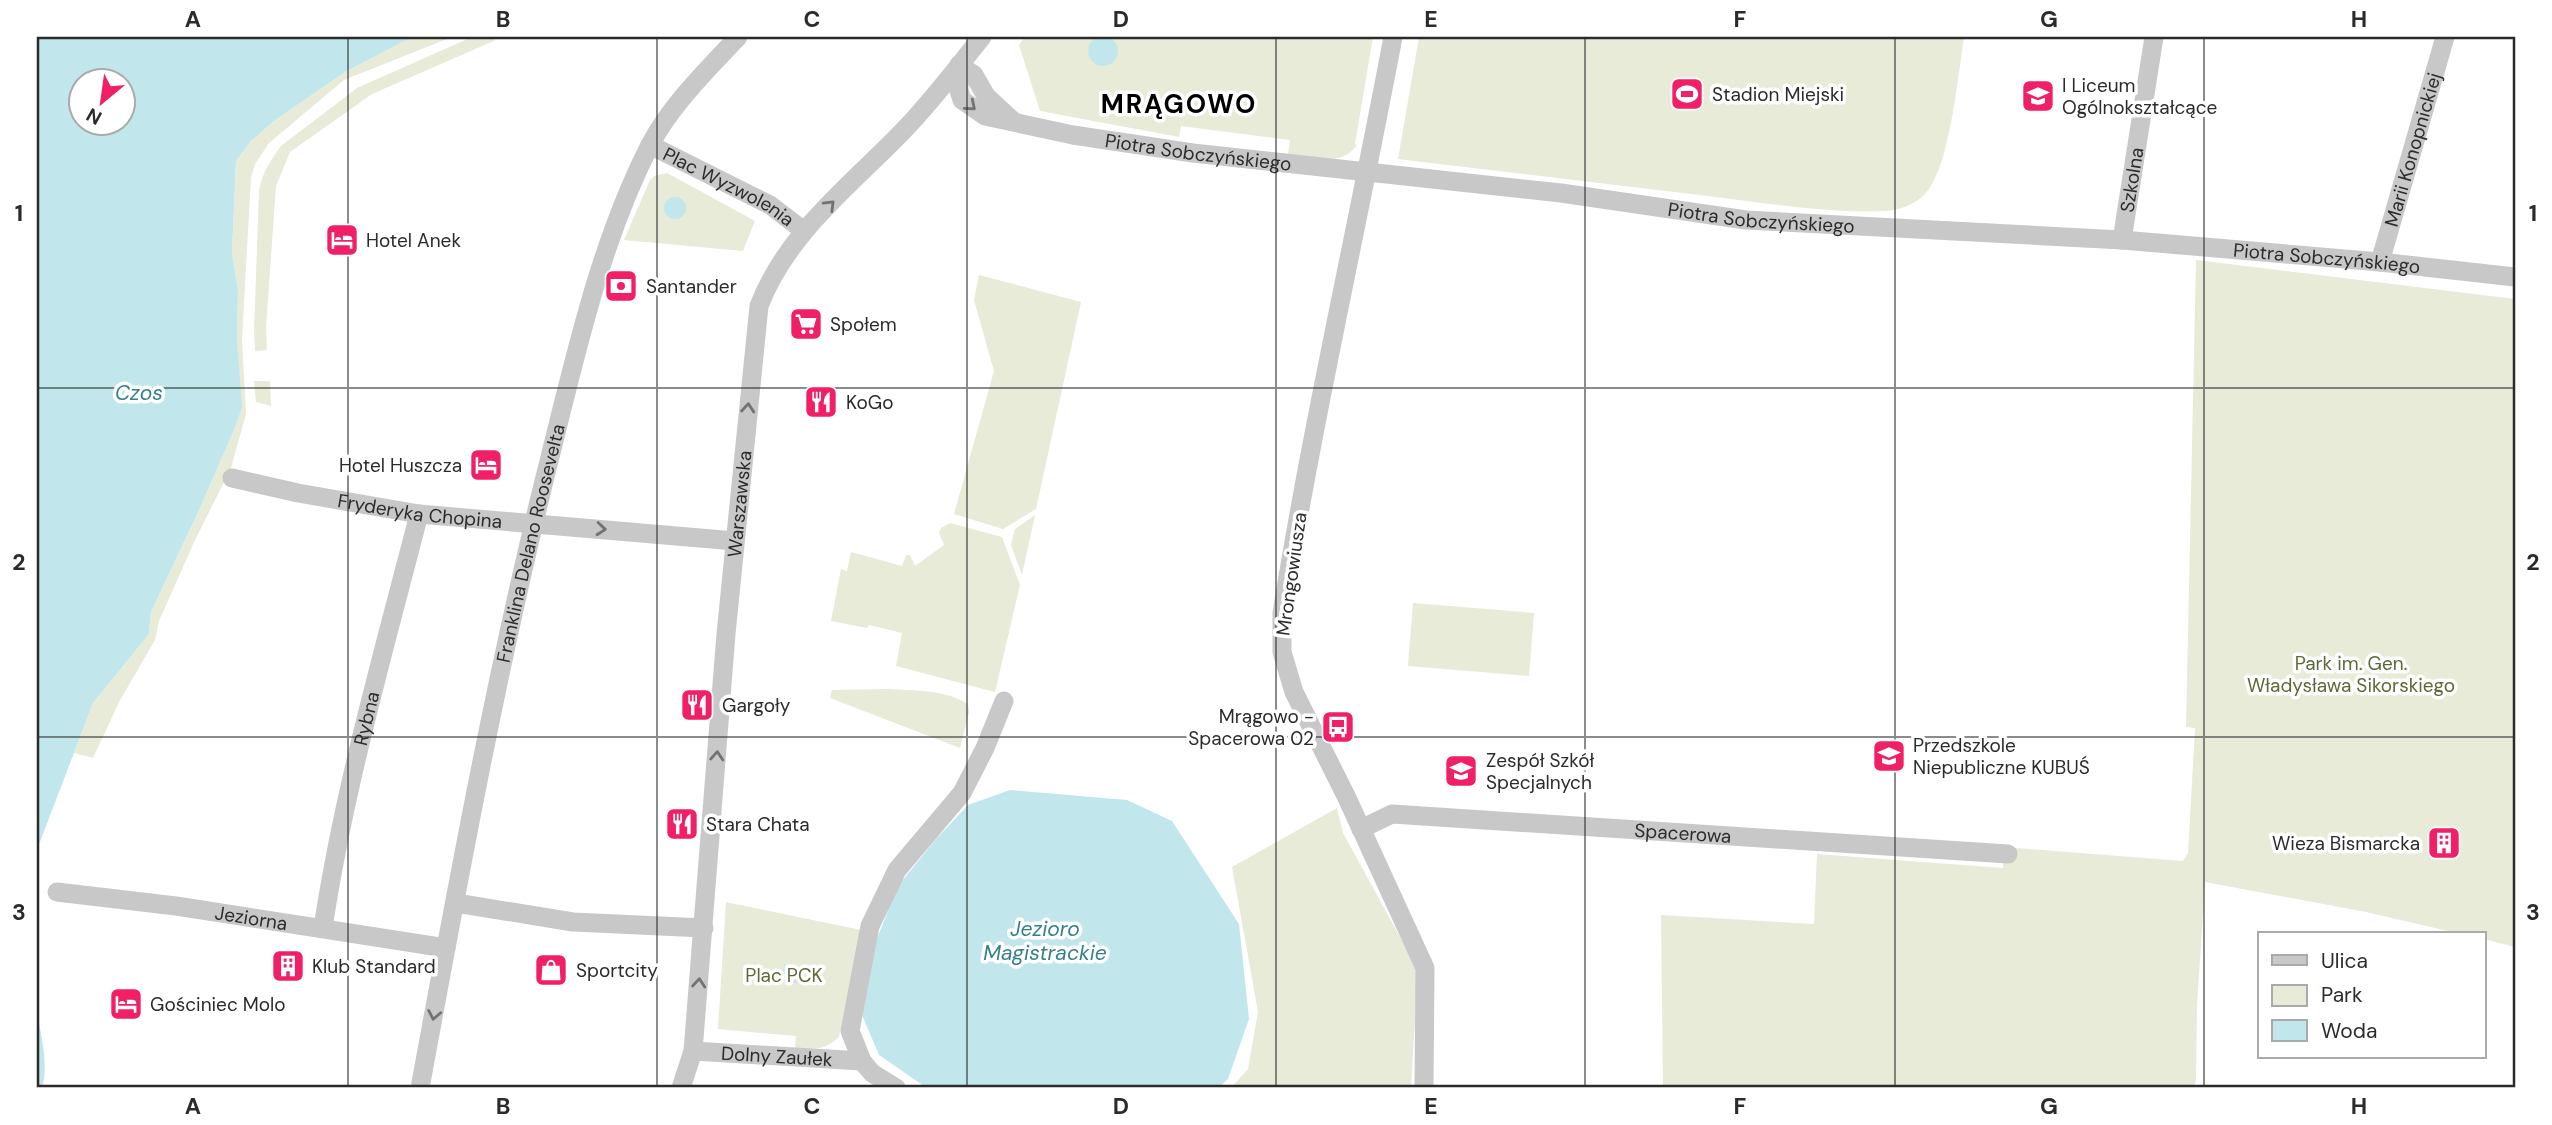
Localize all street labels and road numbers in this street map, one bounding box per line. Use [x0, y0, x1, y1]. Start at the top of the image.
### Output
street label: Marii Konopnickiej [2379, 70, 2447, 230]
street label: Piotra Sobczyńskiego [1103, 128, 1293, 177]
street label: Plac Wyzwolenia [659, 142, 799, 232]
street label: Szkolna [2115, 146, 2149, 214]
street label: Piotra Sobczyńskiego [1666, 197, 1855, 239]
street label: Piotra Sobczyńskiego [2232, 238, 2421, 279]
street label: Franklina Delano Roosevelta [491, 421, 571, 665]
street label: Warszawska [722, 449, 757, 558]
street label: Fryderyka Chopina [336, 488, 503, 534]
street label: Mrongowiusza [1270, 511, 1313, 637]
street label: Rybna [348, 689, 385, 748]
street label: Spacerowa [1634, 818, 1732, 849]
street label: Jeziorna [213, 900, 289, 936]
street label: Dolny Zaułek [720, 1041, 834, 1072]

